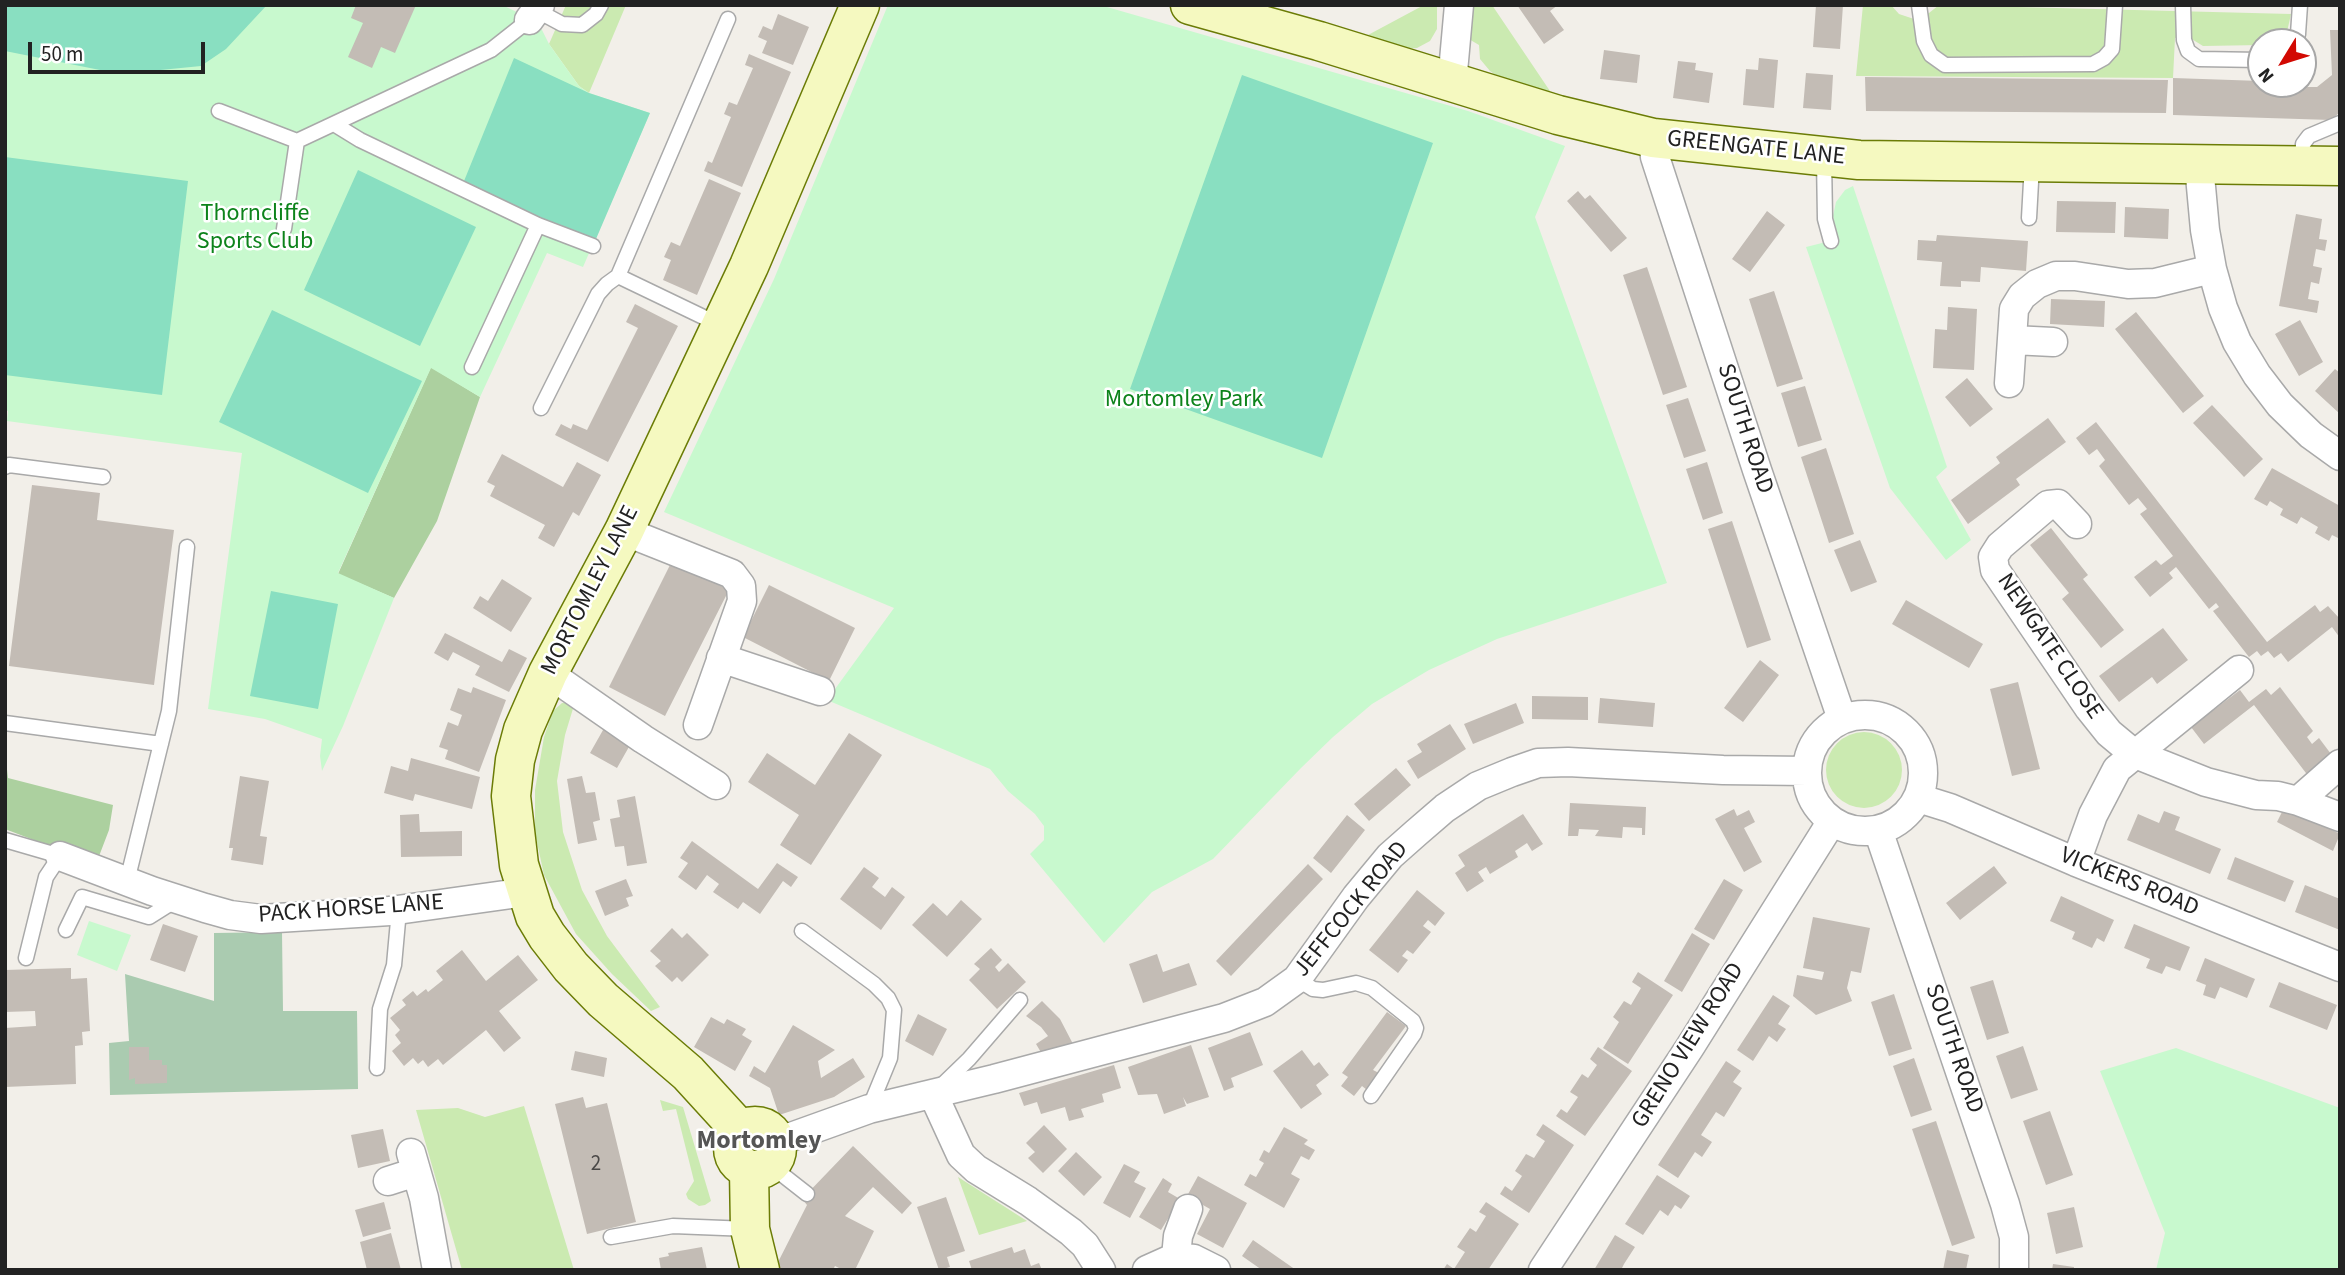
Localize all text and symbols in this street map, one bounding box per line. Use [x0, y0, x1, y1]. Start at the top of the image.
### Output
scale bar [32, 28, 208, 72]
north arrow [2247, 28, 2317, 98]
text: 50 m [41, 39, 83, 69]
text: N [2252, 62, 2281, 88]
street label: GREENGATE LANE [1665, 125, 1847, 173]
park label: Thorncliffe Sports Club [197, 201, 313, 257]
street label: SOUTH ROAD [1709, 361, 1779, 497]
park label: Mortomley Park [1105, 387, 1263, 415]
street label: MORTOMLEY LANE [536, 502, 646, 680]
street label: NEWGATE CLOSE [1990, 569, 2108, 725]
street label: JEFFCOCK ROAD [1289, 836, 1415, 984]
street label: VICKERS ROAD [2055, 842, 2203, 924]
street label: PACK HORSE LANE [257, 889, 445, 931]
street label: GRENO VIEW ROAD [1627, 958, 1751, 1134]
street label: SOUTH ROAD [1917, 981, 1989, 1117]
district label: Mortomley [696, 1126, 822, 1158]
house number: 2 [591, 1152, 601, 1178]

